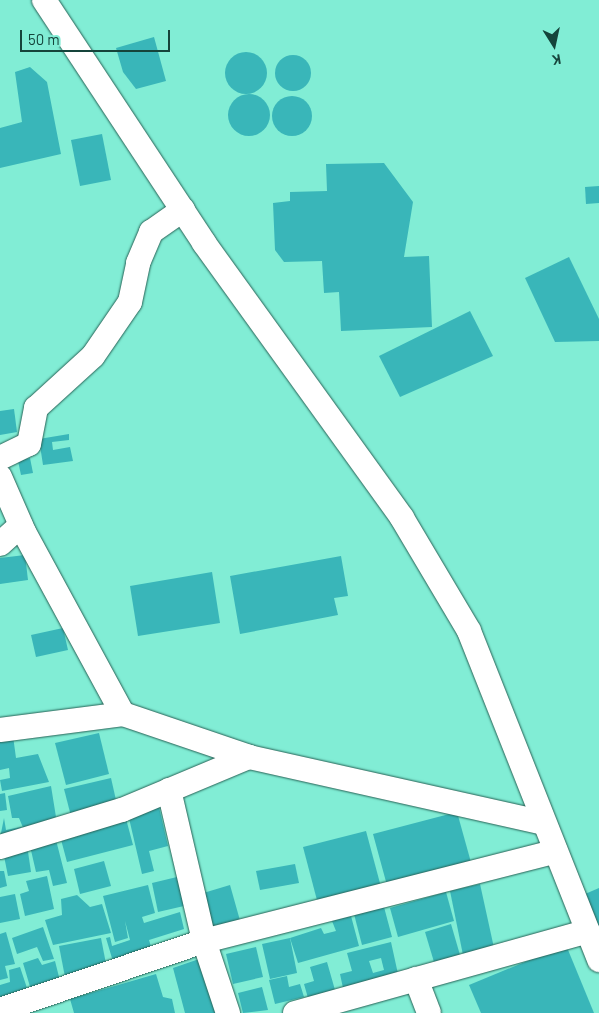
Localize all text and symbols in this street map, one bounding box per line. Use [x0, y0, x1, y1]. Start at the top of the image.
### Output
scale bar [22, 20, 172, 52]
north arrow [529, 20, 579, 70]
text: 50 m [28, 30, 60, 48]
text: K [551, 51, 562, 69]

